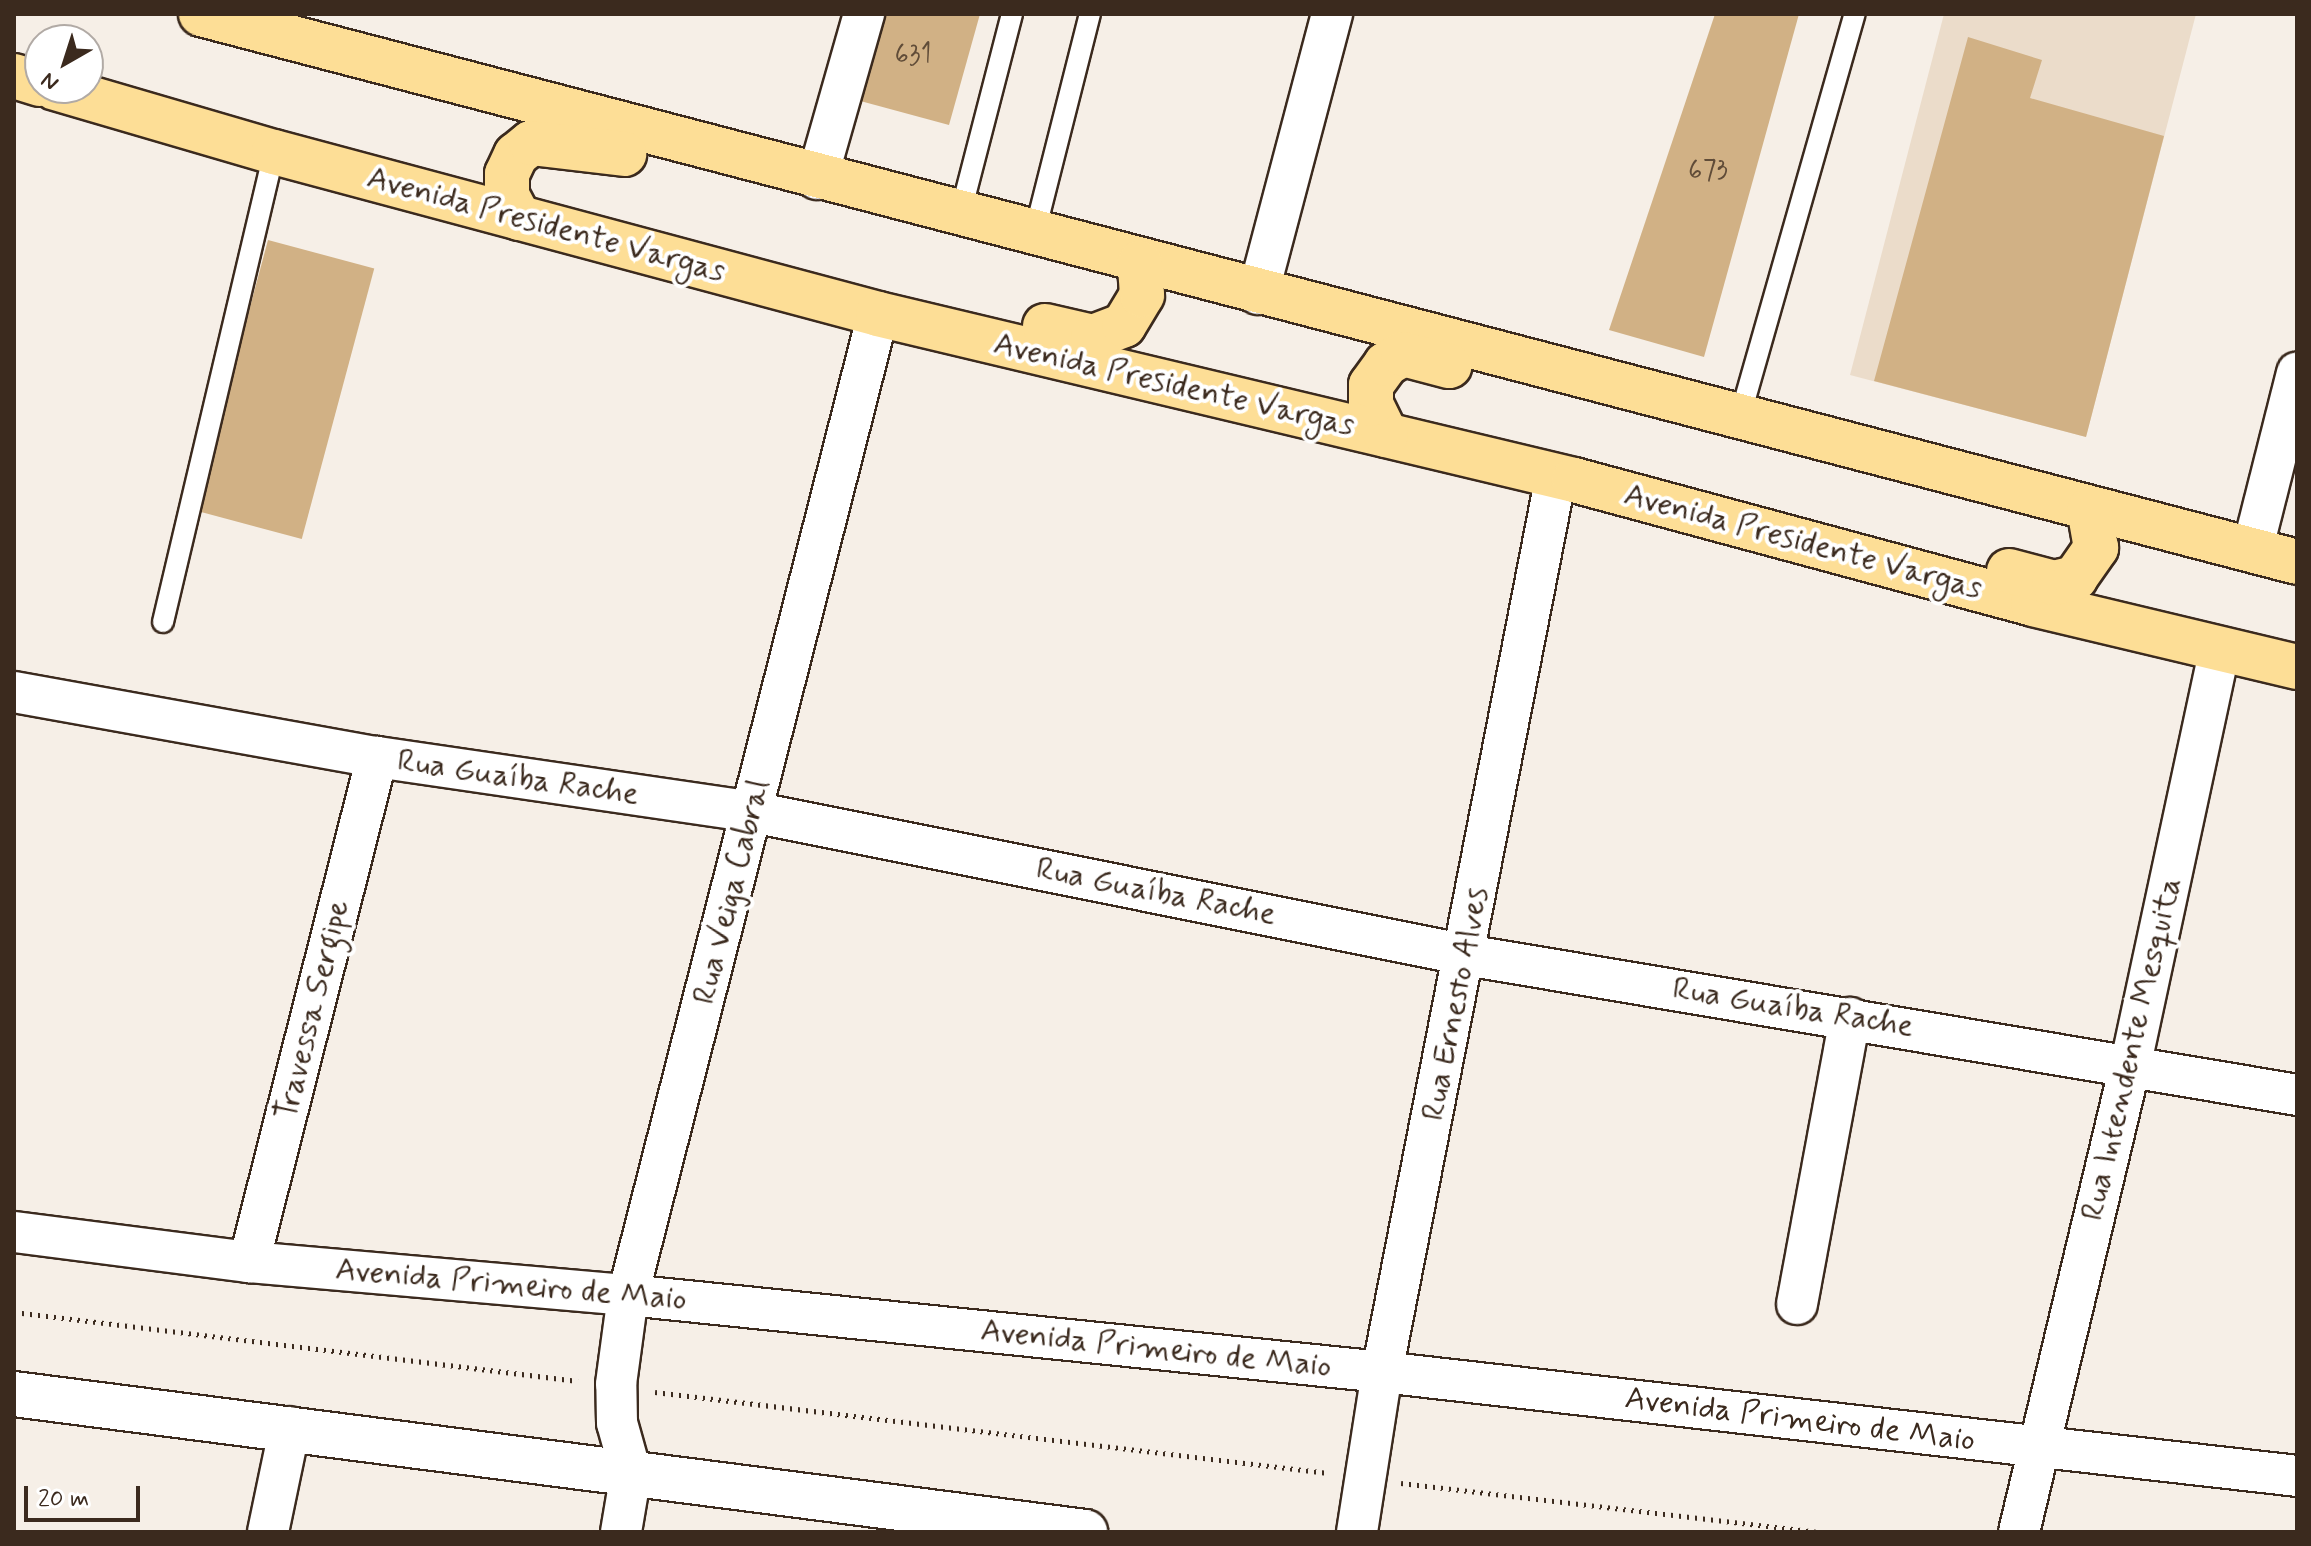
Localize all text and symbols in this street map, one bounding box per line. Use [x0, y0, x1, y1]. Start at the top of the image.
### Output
north arrow [24, 24, 104, 104]
house number: 631 [894, 39, 932, 73]
text: N [36, 66, 65, 97]
house number: 673 [1688, 155, 1728, 189]
street label: Avenida Presidente Vargas [365, 159, 727, 291]
street label: Avenida Presidente Vargas [993, 325, 1355, 445]
street label: Avenida Presidente Vargas [1622, 476, 1984, 608]
street label: Rua Guaíba Rache [396, 742, 640, 814]
street label: Rua Veiga Cabral [685, 773, 779, 1011]
street label: Rua Guaíba Rache [1034, 850, 1278, 934]
street label: Rua Intendente Mesquita [2073, 870, 2191, 1228]
street label: Rua Ernesto Alves [1415, 884, 1497, 1124]
street label: Travessa Sergipe [267, 896, 359, 1124]
street label: Rua Guaíba Rache [1671, 970, 1915, 1046]
street label: Avenida Primeiro de Maio [335, 1251, 687, 1319]
street label: Avenida Primeiro de Maio [980, 1312, 1332, 1386]
street label: Avenida Primeiro de Maio [1624, 1380, 1976, 1460]
scale bar [28, 1470, 144, 1520]
text: 20 m [38, 1484, 89, 1515]

